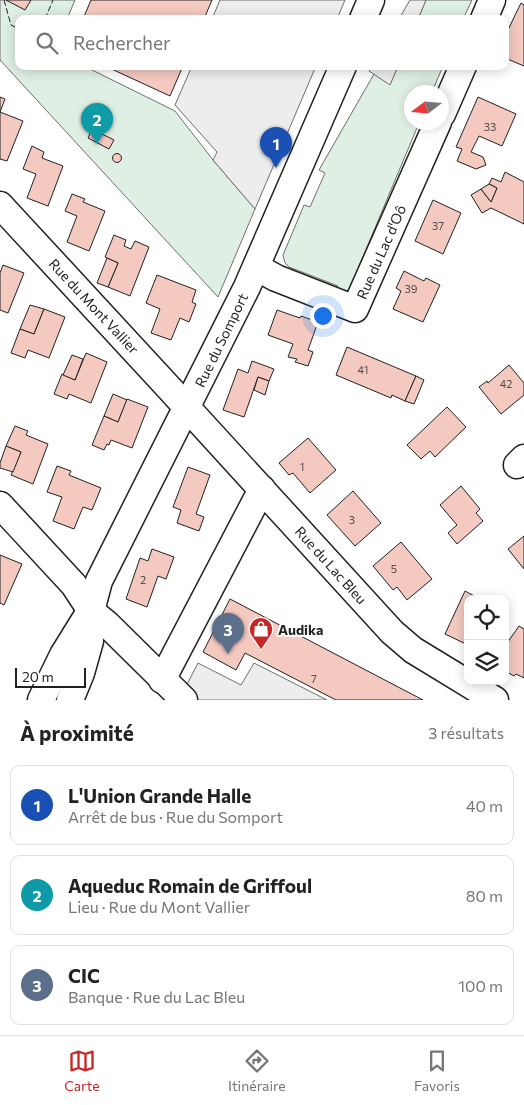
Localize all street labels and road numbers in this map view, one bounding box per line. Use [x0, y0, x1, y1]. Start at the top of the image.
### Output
street label: Rue du Lac d'Oô [353, 202, 409, 302]
street label: Rue du Mont Vallier [46, 255, 143, 357]
street label: Rue du Somport [191, 290, 251, 390]
street label: Rue du Lac Bleu [292, 523, 370, 607]

